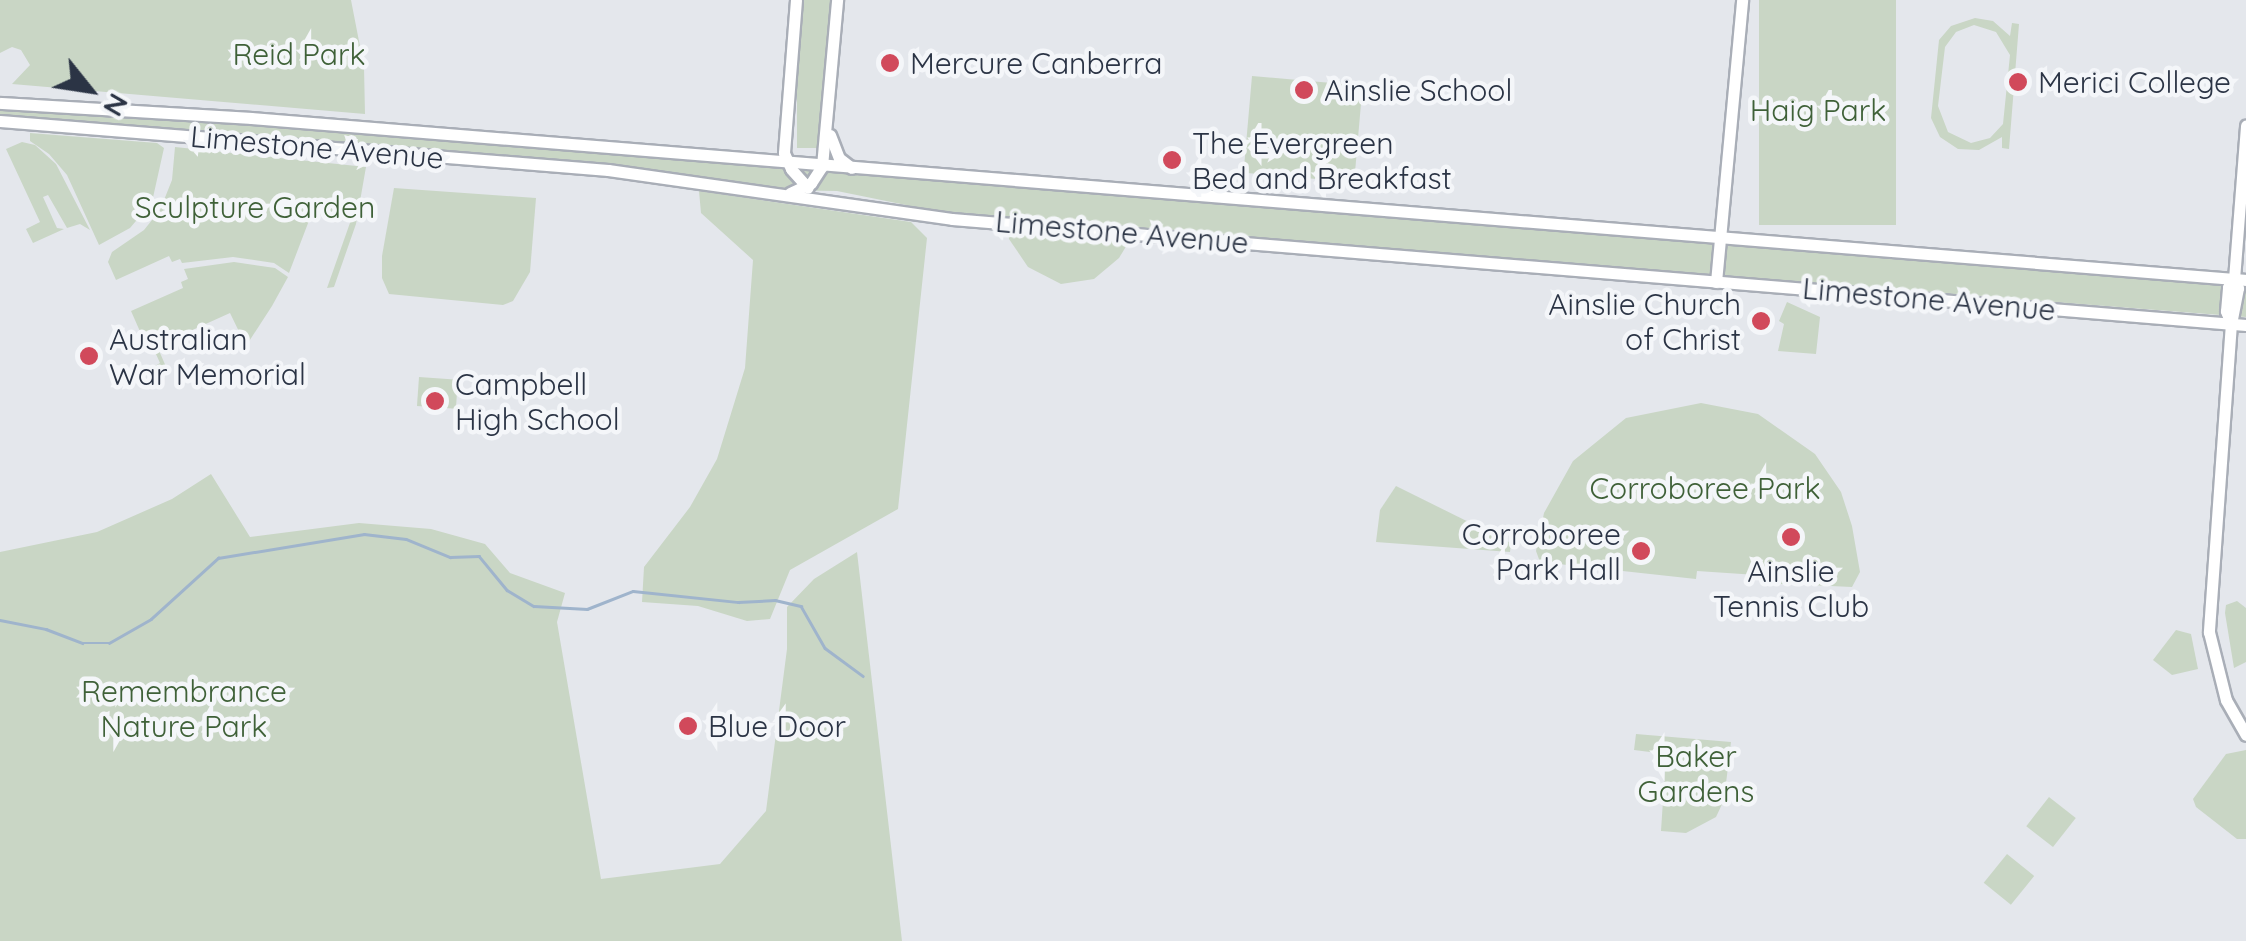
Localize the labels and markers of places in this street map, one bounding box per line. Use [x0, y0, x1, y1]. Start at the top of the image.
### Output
place label: Mercure Canberra [910, 45, 1162, 81]
marker: Mercure Canberra [879, 52, 901, 74]
place label: Merici College [2038, 64, 2231, 100]
marker: Merici College [2007, 71, 2029, 93]
place label: Ainslie School [1324, 72, 1512, 108]
marker: Ainslie School [1293, 79, 1315, 101]
place label: The Evergreen Bed and Breakfast [1192, 125, 1452, 196]
marker: The Evergreen Bed and Breakfast [1161, 149, 1183, 171]
place label: Ainslie Church of Christ [1548, 286, 1741, 356]
marker: Ainslie Church of Christ [1750, 310, 1772, 332]
place label: Australian War Memorial [109, 321, 306, 392]
marker: Australian War Memorial [78, 345, 100, 367]
place label: Campbell High School [455, 366, 620, 436]
marker: Campbell High School [424, 390, 446, 412]
place label: Corroboree Park Hall [1462, 516, 1621, 586]
marker: Ainslie Tennis Club [1780, 526, 1802, 548]
marker: Corroboree Park Hall [1630, 540, 1652, 562]
place label: Ainslie Tennis Club [1713, 553, 1869, 624]
place label: Blue Door [708, 708, 846, 744]
marker: Blue Door [677, 715, 699, 737]

